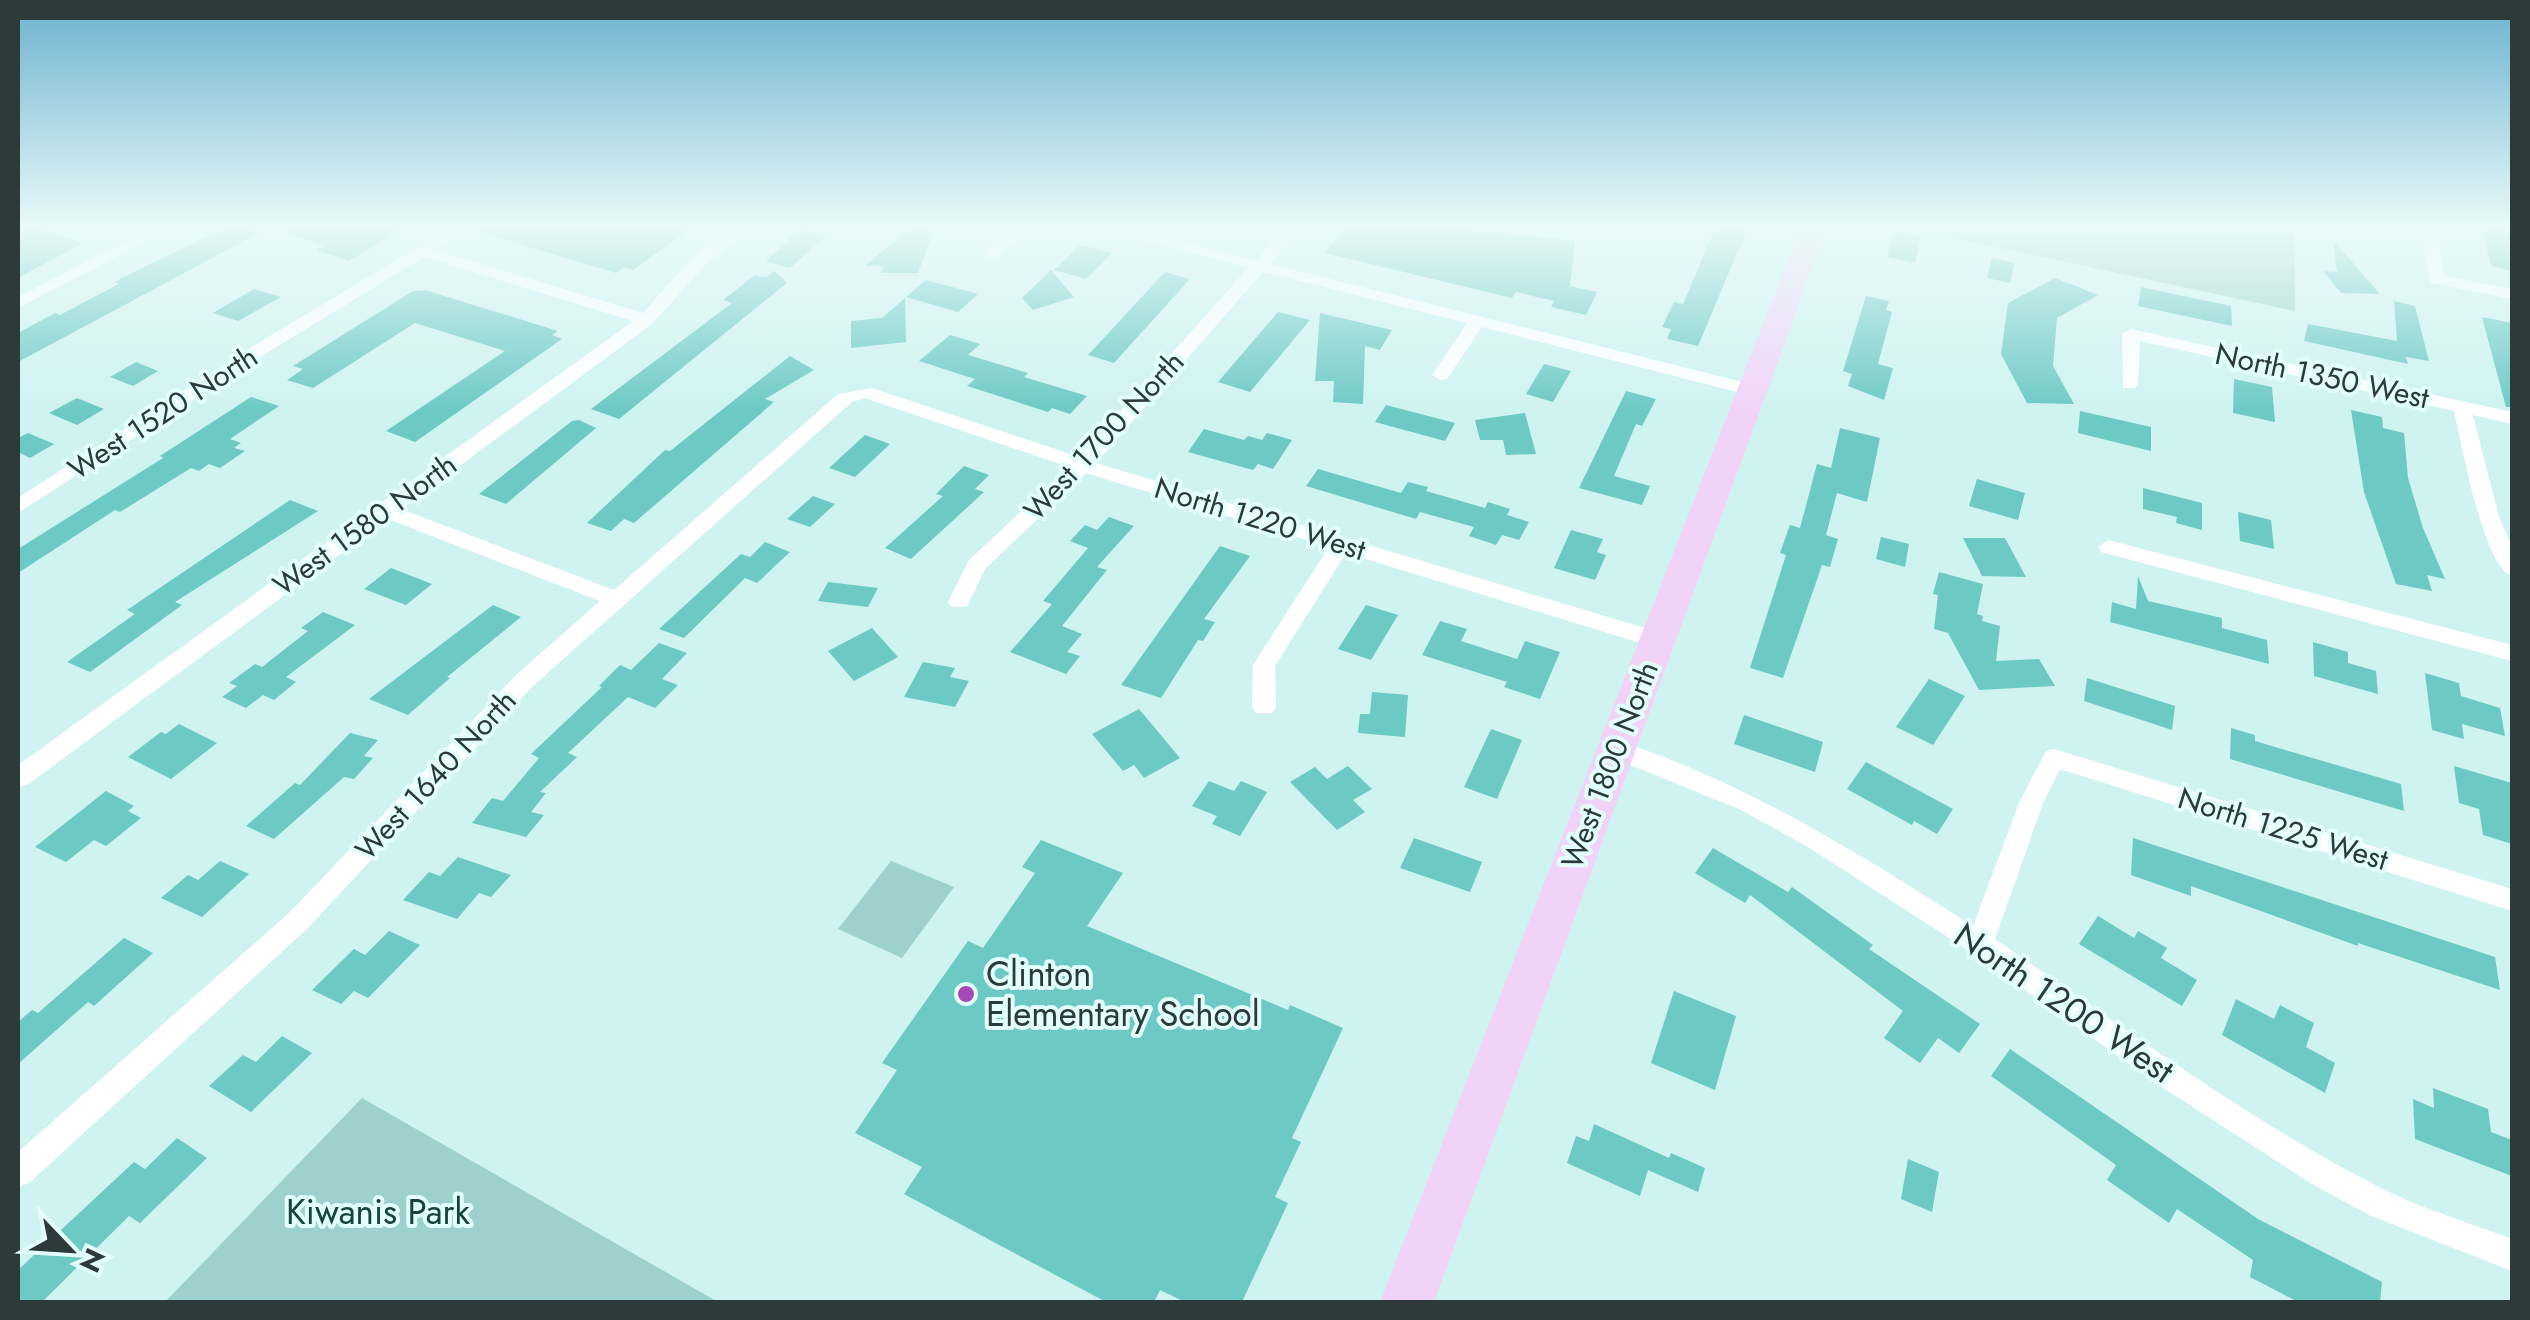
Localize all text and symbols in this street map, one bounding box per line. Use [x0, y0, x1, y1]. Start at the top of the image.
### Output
street label: North 1350 West [2211, 332, 2434, 419]
street label: West 1520 North [59, 335, 266, 490]
street label: West 1700 North [1014, 341, 1194, 530]
street label: West 1580 North [264, 443, 465, 606]
street label: North 1220 West [1149, 466, 1372, 571]
street label: West 1800 North [1550, 655, 1669, 875]
street label: West 1640 North [345, 680, 526, 869]
street label: North 1225 West [2173, 776, 2394, 881]
street label: North 1200 West [1944, 911, 2185, 1096]
place label: Clinton Elementary School [986, 949, 1260, 1039]
marker: Clinton Elementary School [955, 983, 977, 1005]
park label: Kiwanis Park [286, 1187, 471, 1237]
north arrow [20, 1200, 120, 1300]
text: N [69, 1242, 115, 1279]

